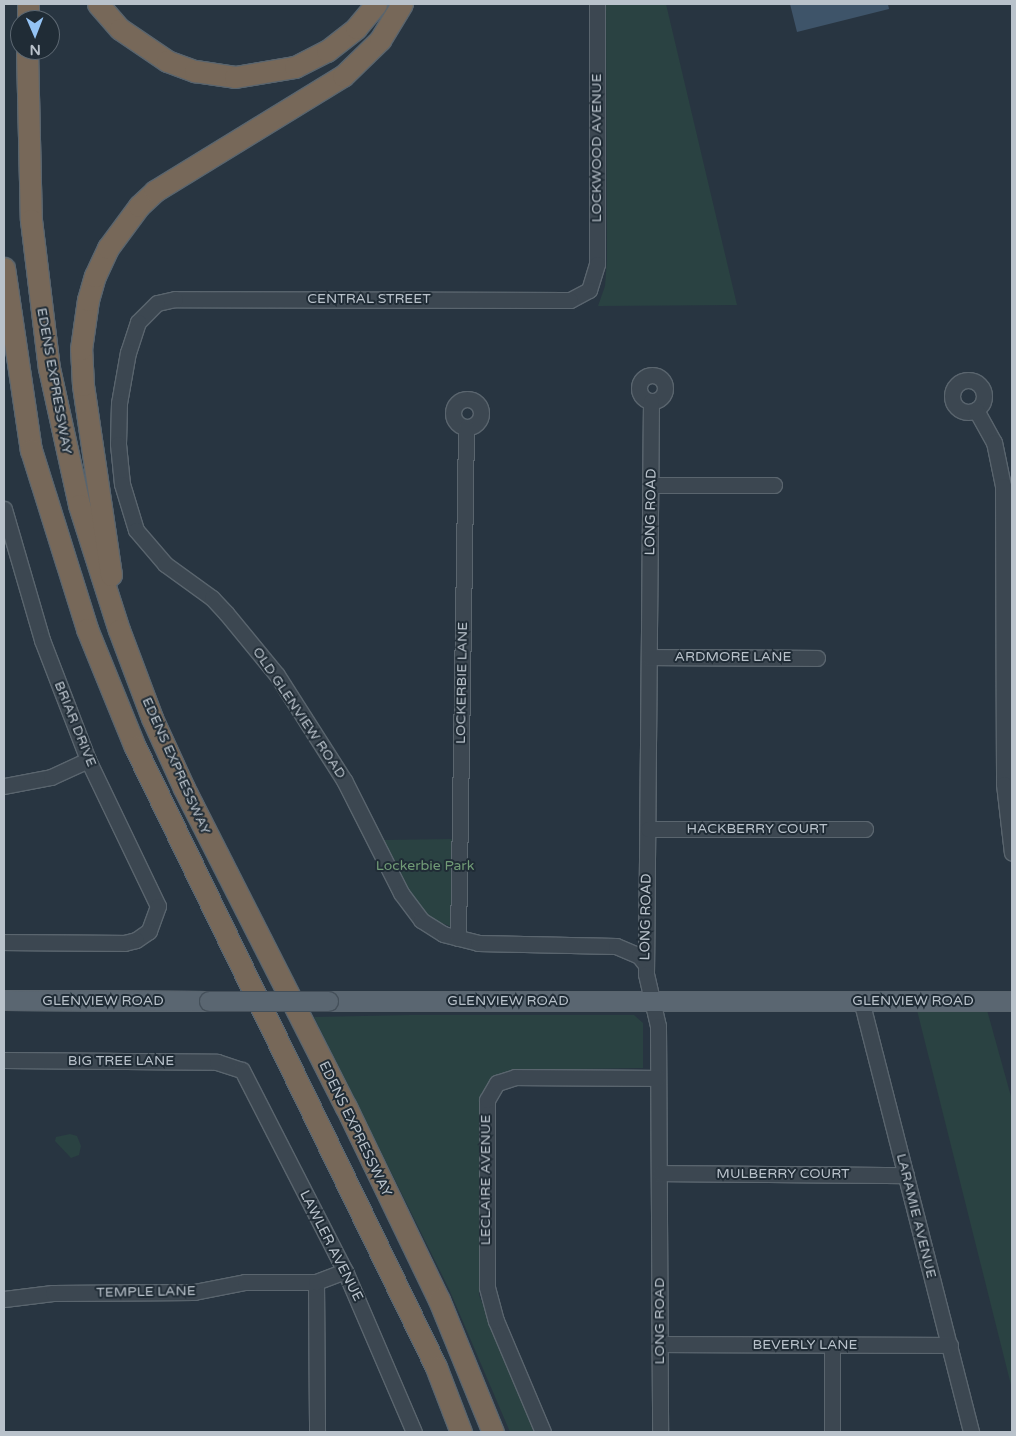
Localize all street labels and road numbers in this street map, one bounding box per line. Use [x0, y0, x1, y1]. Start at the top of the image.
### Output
street label: LOCKWOOD AVENUE [589, 74, 605, 222]
street label: CENTRAL STREET [307, 291, 431, 307]
street label: EDENS EXPRESSWAY [33, 306, 75, 456]
street label: LONG ROAD [642, 468, 660, 556]
street label: LOCKERBIE LANE [453, 622, 471, 744]
street label: OLD GLENVIEW ROAD [249, 644, 349, 782]
street label: ARDMORE LANE [675, 649, 791, 665]
street label: BRIAR DRIVE [50, 679, 100, 769]
street label: EDENS EXPRESSWAY [138, 695, 214, 837]
street label: HACKBERRY COURT [686, 821, 828, 837]
street label: LONG ROAD [637, 873, 655, 961]
street label: GLENVIEW ROAD [42, 993, 164, 1009]
street label: GLENVIEW ROAD [447, 993, 569, 1009]
street label: GLENVIEW ROAD [852, 993, 974, 1009]
street label: BIG TREE LANE [68, 1053, 174, 1069]
street label: EDENS EXPRESSWAY [315, 1059, 395, 1199]
street label: LECLAIRE AVENUE [478, 1115, 494, 1245]
street label: LARAMIE AVENUE [892, 1152, 940, 1280]
street label: MULBERRY COURT [716, 1166, 850, 1182]
street label: LAWLER AVENUE [296, 1188, 366, 1304]
street label: LONG ROAD [652, 1278, 668, 1364]
street label: TEMPLE LANE [96, 1283, 196, 1301]
street label: BEVERLY LANE [752, 1337, 858, 1353]

